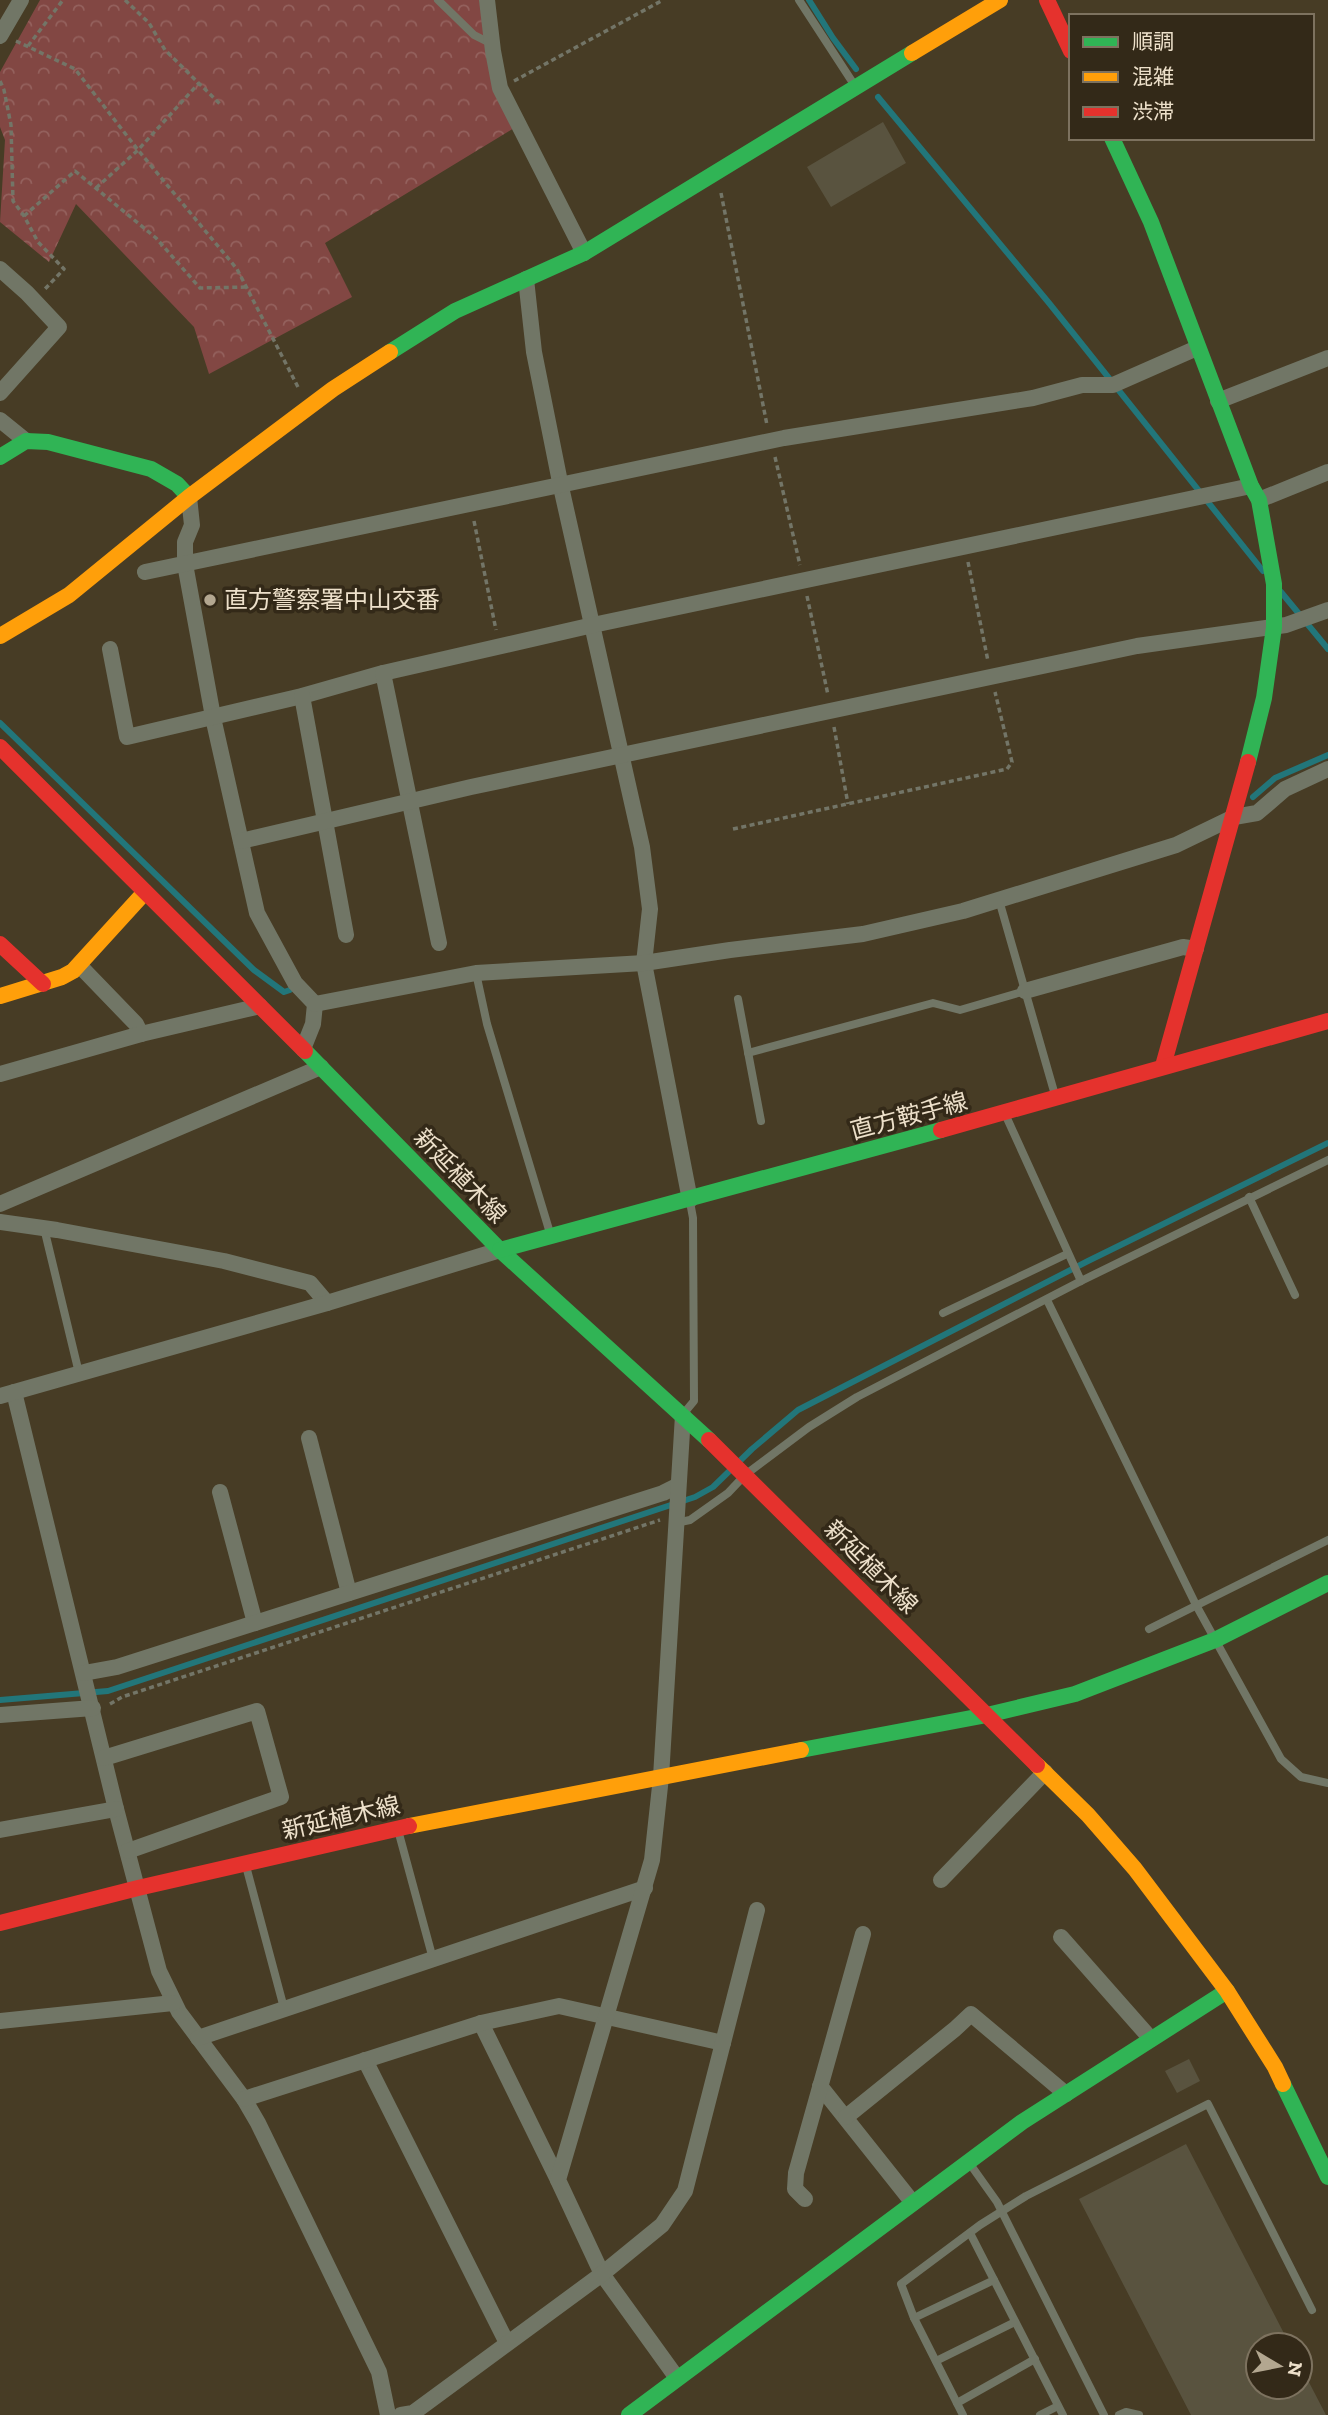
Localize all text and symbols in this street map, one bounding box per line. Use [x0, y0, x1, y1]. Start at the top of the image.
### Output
legend [1069, 14, 1314, 140]
text: 順調 [1132, 29, 1174, 54]
text: 混雑 [1132, 64, 1174, 89]
text: 渋滞 [1132, 99, 1174, 124]
place label: 直方警察署中山交番 [224, 585, 440, 614]
marker: 直方警察署中山交番 [202, 592, 218, 608]
street label: 直方鞍手線 [847, 1086, 971, 1145]
street label: 新延植木線 [408, 1122, 512, 1229]
street label: 新延植木線 [819, 1514, 924, 1619]
street label: 新延植木線 [279, 1790, 403, 1845]
north arrow [1244, 2331, 1314, 2401]
text: N [1283, 2360, 1308, 2378]

